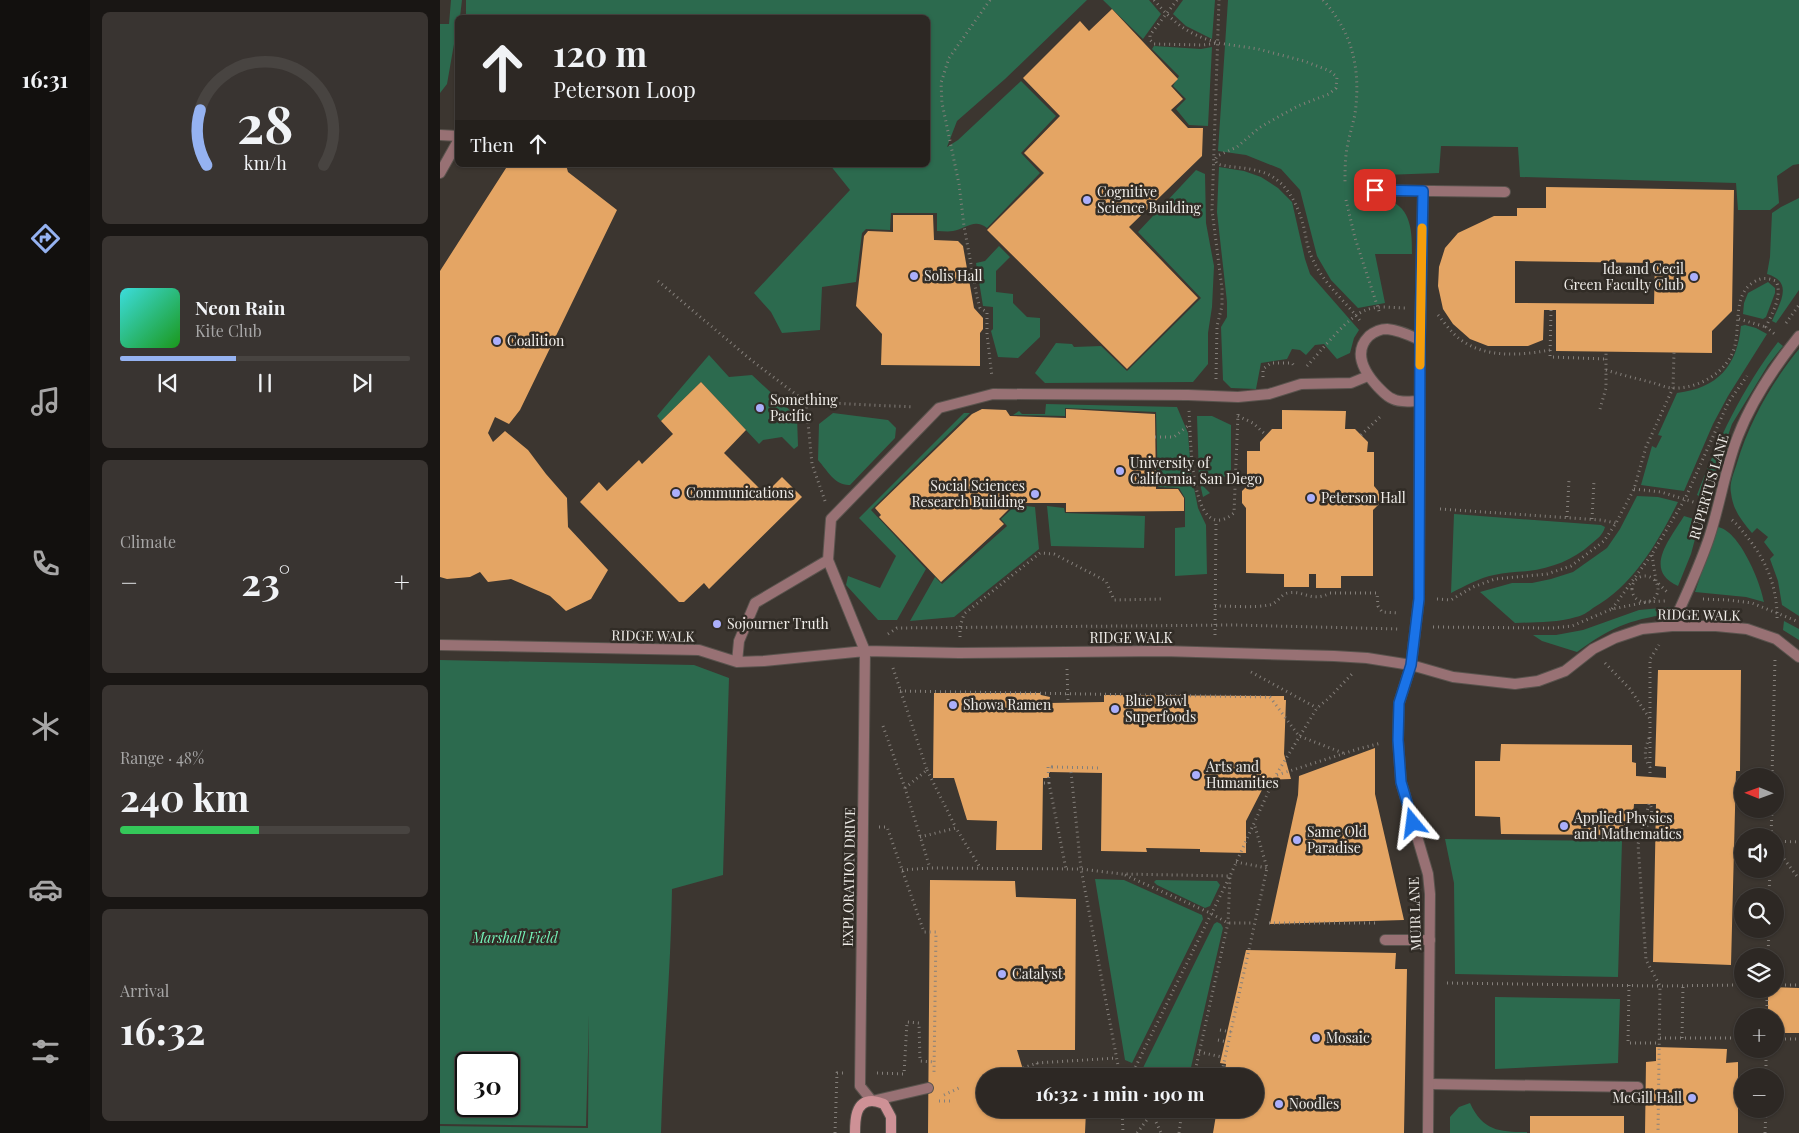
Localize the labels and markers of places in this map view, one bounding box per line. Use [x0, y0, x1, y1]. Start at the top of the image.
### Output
pin [1354, 169, 1396, 211]
place label: Cognitive Science Building [1097, 182, 1202, 217]
marker: Cognitive Science Building [1081, 194, 1093, 206]
place label: Ida and Cecil Green Faculty Club [1564, 259, 1684, 294]
place label: Solis Hall [924, 266, 982, 285]
marker: Solis Hall [908, 270, 920, 282]
marker: Ida and Cecil Green Faculty Club [1688, 271, 1700, 283]
place label: Coalition [507, 331, 565, 350]
marker: Coalition [491, 335, 503, 347]
place label: Something Pacific [770, 390, 838, 425]
marker: Something Pacific [754, 402, 766, 414]
place label: University of California, San Diego [1130, 453, 1263, 488]
marker: University of California, San Diego [1114, 465, 1126, 477]
place label: Social Sciences Research Building [911, 476, 1026, 511]
place label: Communications [686, 483, 794, 502]
marker: Communications [670, 487, 682, 499]
marker: Social Sciences Research Building [1029, 488, 1041, 500]
place label: Peterson Hall [1321, 488, 1406, 507]
marker: Peterson Hall [1305, 492, 1317, 504]
place label: Sojourner Truth [727, 614, 830, 633]
marker: Sojourner Truth [711, 618, 723, 630]
place label: Blue Bowl Superfoods [1125, 691, 1196, 726]
place label: Showa Ramen [963, 695, 1052, 714]
marker: Showa Ramen [947, 699, 959, 711]
marker: Blue Bowl Superfoods [1109, 703, 1121, 715]
place label: Arts and Humanities [1205, 757, 1279, 792]
marker: Arts and Humanities [1190, 769, 1202, 781]
place label: Applied Physics and Mathematics [1573, 808, 1682, 843]
marker: Applied Physics and Mathematics [1558, 820, 1570, 832]
place label: Same Old Paradise [1307, 822, 1367, 857]
marker: Same Old Paradise [1291, 834, 1303, 846]
place label: Catalyst [1012, 964, 1064, 983]
marker: Catalyst [996, 968, 1008, 980]
place label: Mosaic [1326, 1028, 1370, 1047]
marker: Mosaic [1310, 1032, 1322, 1044]
place label: McGill Hall [1612, 1088, 1682, 1107]
marker: McGill Hall [1686, 1092, 1698, 1104]
place label: Noodles [1289, 1094, 1339, 1113]
marker: Noodles [1273, 1098, 1285, 1110]

